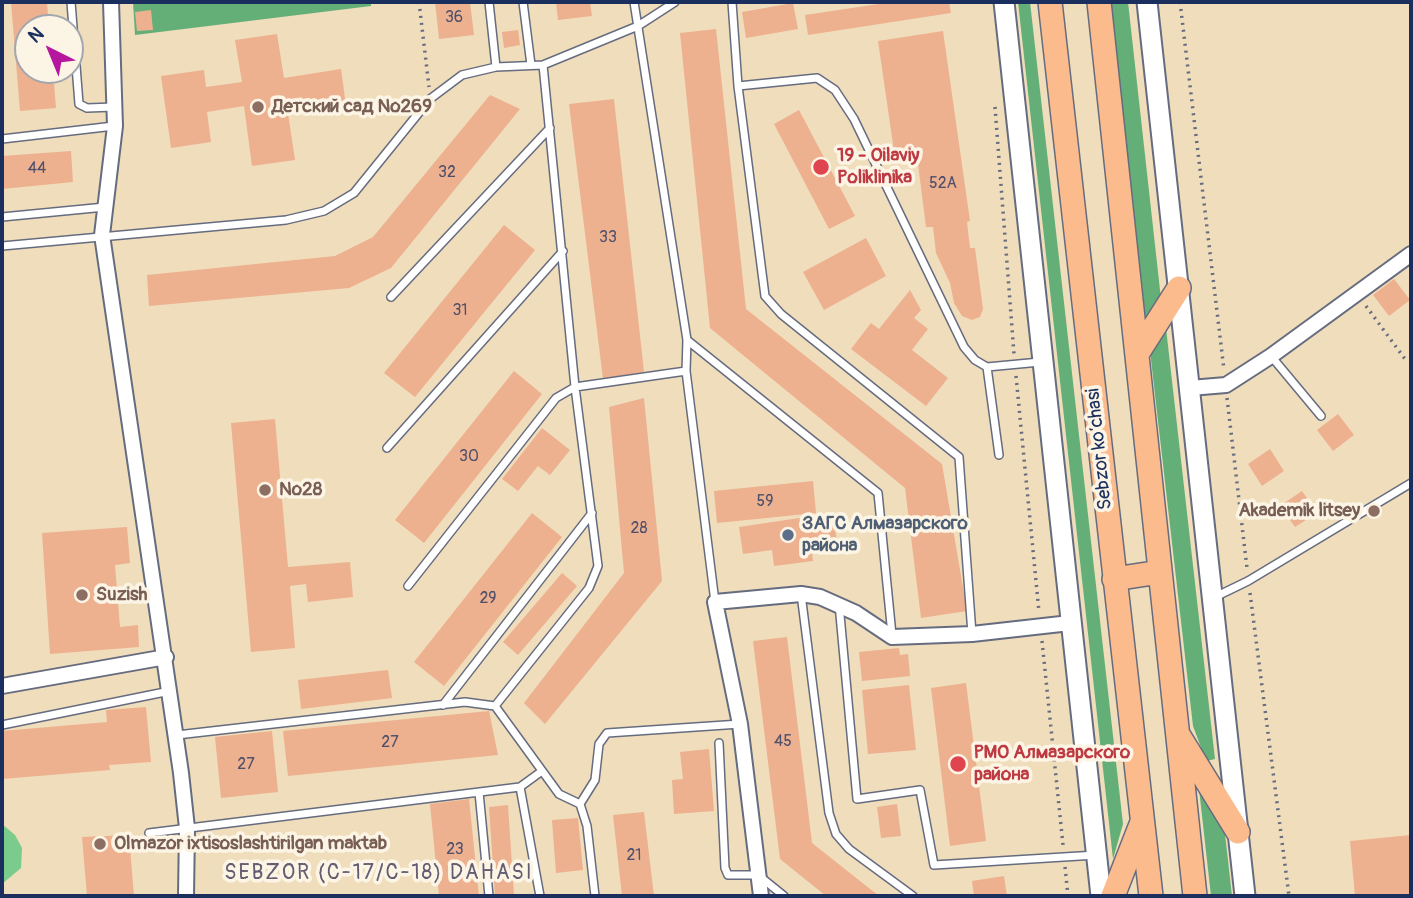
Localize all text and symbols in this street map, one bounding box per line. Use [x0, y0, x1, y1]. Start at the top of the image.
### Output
house number: 36 [445, 8, 463, 28]
north arrow [14, 14, 84, 84]
text: N [23, 22, 49, 48]
place label: Детский сад №269 [272, 96, 432, 118]
marker: Детский сад №269 [250, 99, 266, 115]
place label: 19 - Oilaviy Poliklinika [837, 145, 919, 189]
marker: 19 - Oilaviy Poliklinika [811, 157, 831, 177]
house number: 44 [28, 159, 46, 179]
house number: 32 [438, 163, 456, 183]
house number: 52А [929, 174, 957, 194]
house number: 33 [599, 228, 617, 248]
house number: 31 [452, 301, 468, 321]
street label: Sebzor ko‘chasi [1082, 387, 1118, 511]
house number: 30 [459, 447, 479, 467]
place label: №28 [279, 479, 322, 501]
marker: №28 [257, 482, 273, 498]
house number: 59 [757, 492, 773, 512]
place label: Akademik litsey [1238, 500, 1360, 522]
marker: Akademik litsey [1366, 503, 1382, 519]
place label: ЗАГС Алмазарского района [802, 513, 968, 557]
house number: 28 [630, 519, 648, 539]
marker: ЗАГС Алмазарского района [780, 527, 796, 543]
place label: Suzish [96, 584, 147, 606]
marker: Suzish [74, 587, 90, 603]
house number: 29 [479, 589, 497, 609]
house number: 45 [774, 732, 792, 752]
house number: 27 [381, 733, 399, 753]
place label: РМО Алмазарского района [974, 742, 1130, 786]
marker: РМО Алмазарского района [948, 754, 968, 774]
house number: 27 [237, 755, 255, 775]
place label: Olmazor ixtisoslashtirilgan maktab [114, 833, 387, 855]
marker: Olmazor ixtisoslashtirilgan maktab [92, 836, 108, 852]
house number: 23 [446, 840, 464, 860]
house number: 21 [626, 846, 642, 866]
district label: SEBZOR (C-17/C-18) DAHASI [227, 861, 531, 887]

